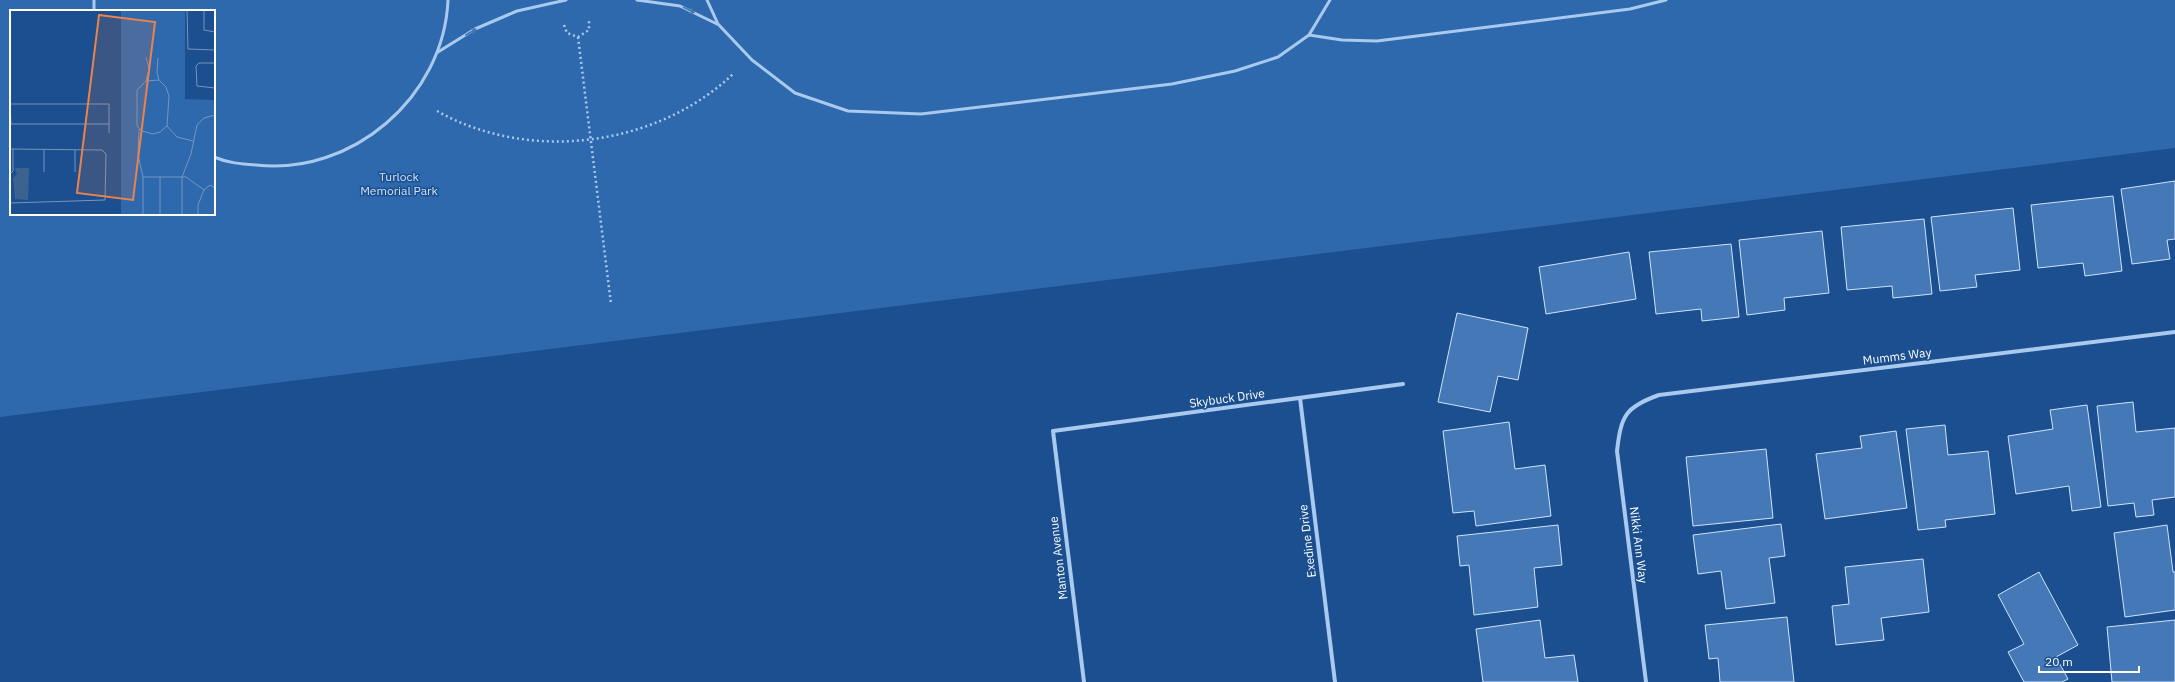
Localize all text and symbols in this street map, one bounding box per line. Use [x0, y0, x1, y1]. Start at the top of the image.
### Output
one-way arrow [683, 7, 695, 14]
inset map [10, 10, 215, 215]
one-way arrow [465, 28, 477, 35]
park label: Turlock Memorial Park [360, 169, 439, 198]
street label: Mumms Way [1862, 344, 1932, 368]
street label: Skybuck Drive [1188, 385, 1266, 411]
street label: Exedine Drive [1295, 503, 1319, 578]
street label: Nikki Ann Way [1627, 506, 1651, 584]
street label: Manton Avenue [1045, 515, 1071, 600]
scale bar [2039, 648, 2139, 674]
text: 20 m [2045, 654, 2073, 669]

